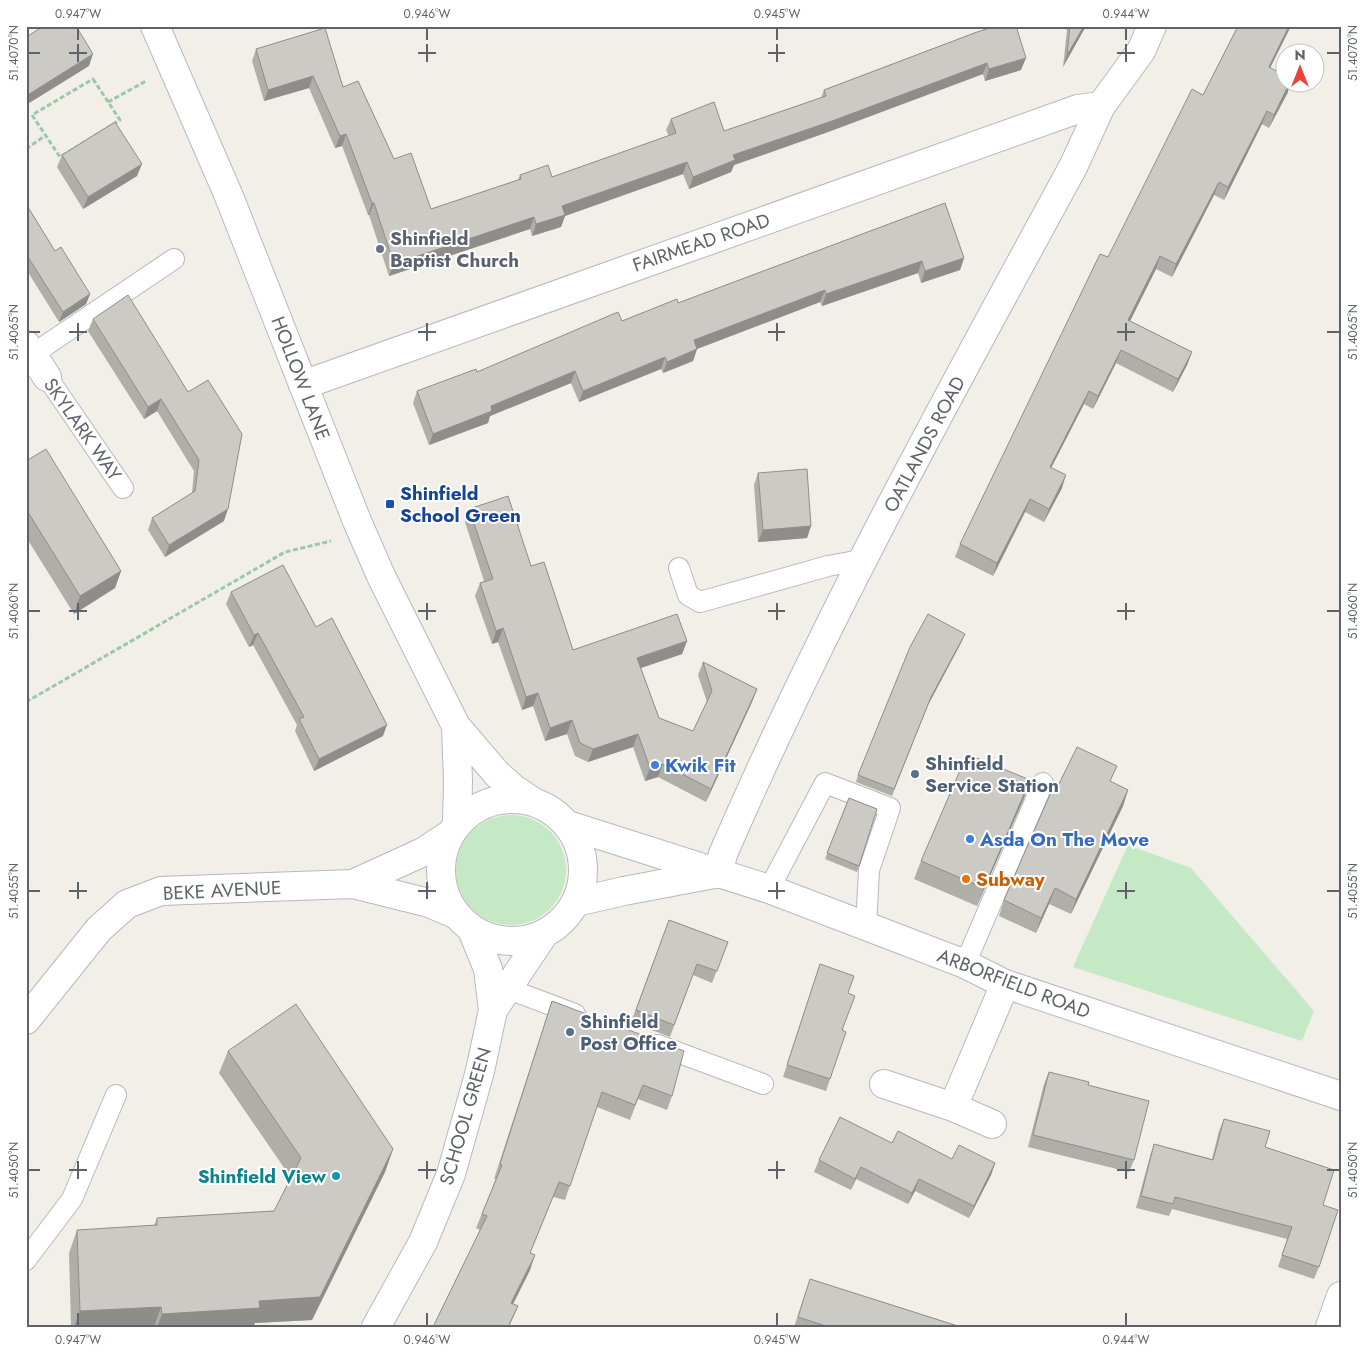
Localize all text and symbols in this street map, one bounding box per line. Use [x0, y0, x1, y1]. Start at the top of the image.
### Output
text: 0.947°W [55, 5, 101, 23]
text: 0.946°W [404, 5, 451, 23]
text: 0.945°W [754, 5, 800, 23]
text: 0.944°W [1103, 5, 1150, 23]
text: 51.4070°N [5, 25, 23, 81]
text: 51.4070°N [1344, 25, 1362, 81]
north arrow [1274, 42, 1324, 92]
text: N [1294, 45, 1306, 65]
street label: FAIRMEAD ROAD [629, 206, 773, 279]
place label: Shinfield Baptist Church [390, 225, 519, 274]
marker: Shinfield Baptist Church [374, 243, 386, 255]
text: 51.4065°N [5, 304, 23, 360]
text: 51.4065°N [1344, 304, 1362, 360]
street label: HOLLOW LANE [264, 312, 337, 444]
street label: OATLANDS ROAD [877, 371, 972, 517]
street label: SKYLARK WAY [37, 372, 128, 486]
place label: Shinfield School Green [400, 480, 521, 529]
marker: Shinfield School Green [384, 498, 396, 510]
text: 51.4060°N [5, 583, 23, 639]
text: 51.4060°N [1344, 583, 1362, 639]
place label: Shinfield Service Station [925, 750, 1059, 799]
place label: Kwik Fit [665, 752, 736, 779]
marker: Kwik Fit [649, 759, 661, 771]
marker: Shinfield Service Station [909, 768, 921, 780]
place label: Asda On The Move [979, 826, 1149, 853]
marker: Asda On The Move [964, 833, 976, 845]
text: 51.4055°N [5, 863, 23, 919]
text: 51.4055°N [1344, 863, 1362, 919]
place label: Subway [976, 866, 1046, 893]
marker: Subway [960, 873, 972, 885]
street label: BEKE AVENUE [162, 874, 282, 907]
street label: ARBORFIELD ROAD [933, 942, 1094, 1025]
place label: Shinfield Post Office [580, 1008, 677, 1057]
marker: Shinfield Post Office [564, 1026, 576, 1038]
street label: SCHOOL GREEN [433, 1044, 498, 1188]
text: 51.4050°N [5, 1142, 23, 1198]
text: 51.4050°N [1344, 1142, 1362, 1198]
place label: Shinfield View [198, 1163, 327, 1190]
marker: Shinfield View [330, 1170, 342, 1182]
text: 0.947°W [55, 1331, 101, 1349]
text: 0.946°W [404, 1331, 451, 1349]
text: 0.945°W [754, 1331, 800, 1349]
text: 0.944°W [1103, 1331, 1150, 1349]

